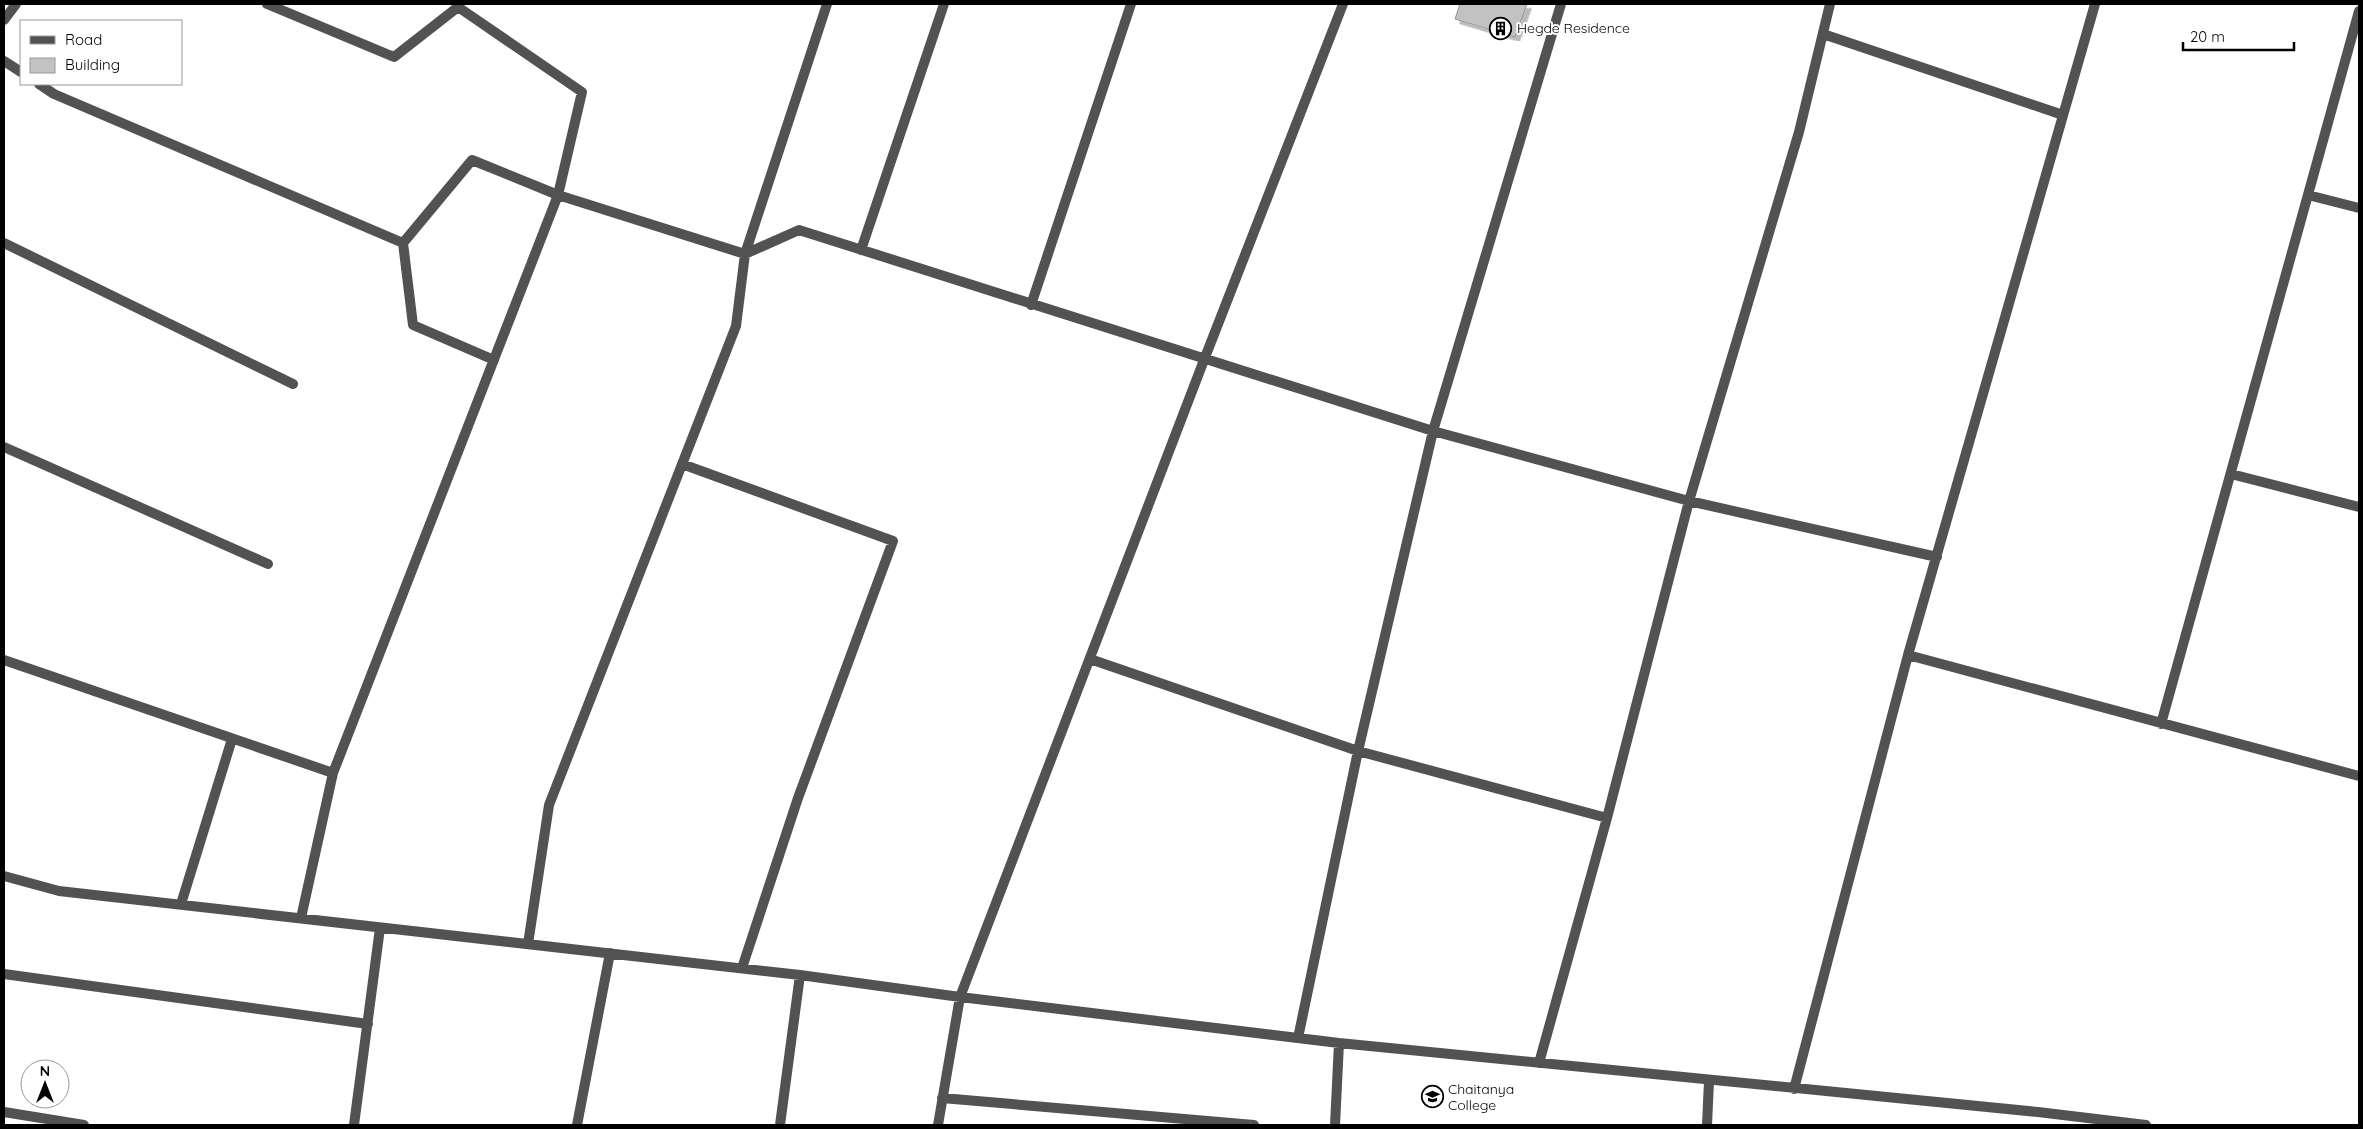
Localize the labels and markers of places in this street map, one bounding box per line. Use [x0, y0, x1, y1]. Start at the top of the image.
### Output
building icon: Hegde Residence [1489, 16, 1513, 40]
place label: Hegde Residence [1517, 19, 1630, 37]
place label: Chaitanya College [1448, 1080, 1514, 1114]
school or university icon: Chaitanya College [1420, 1085, 1444, 1109]

